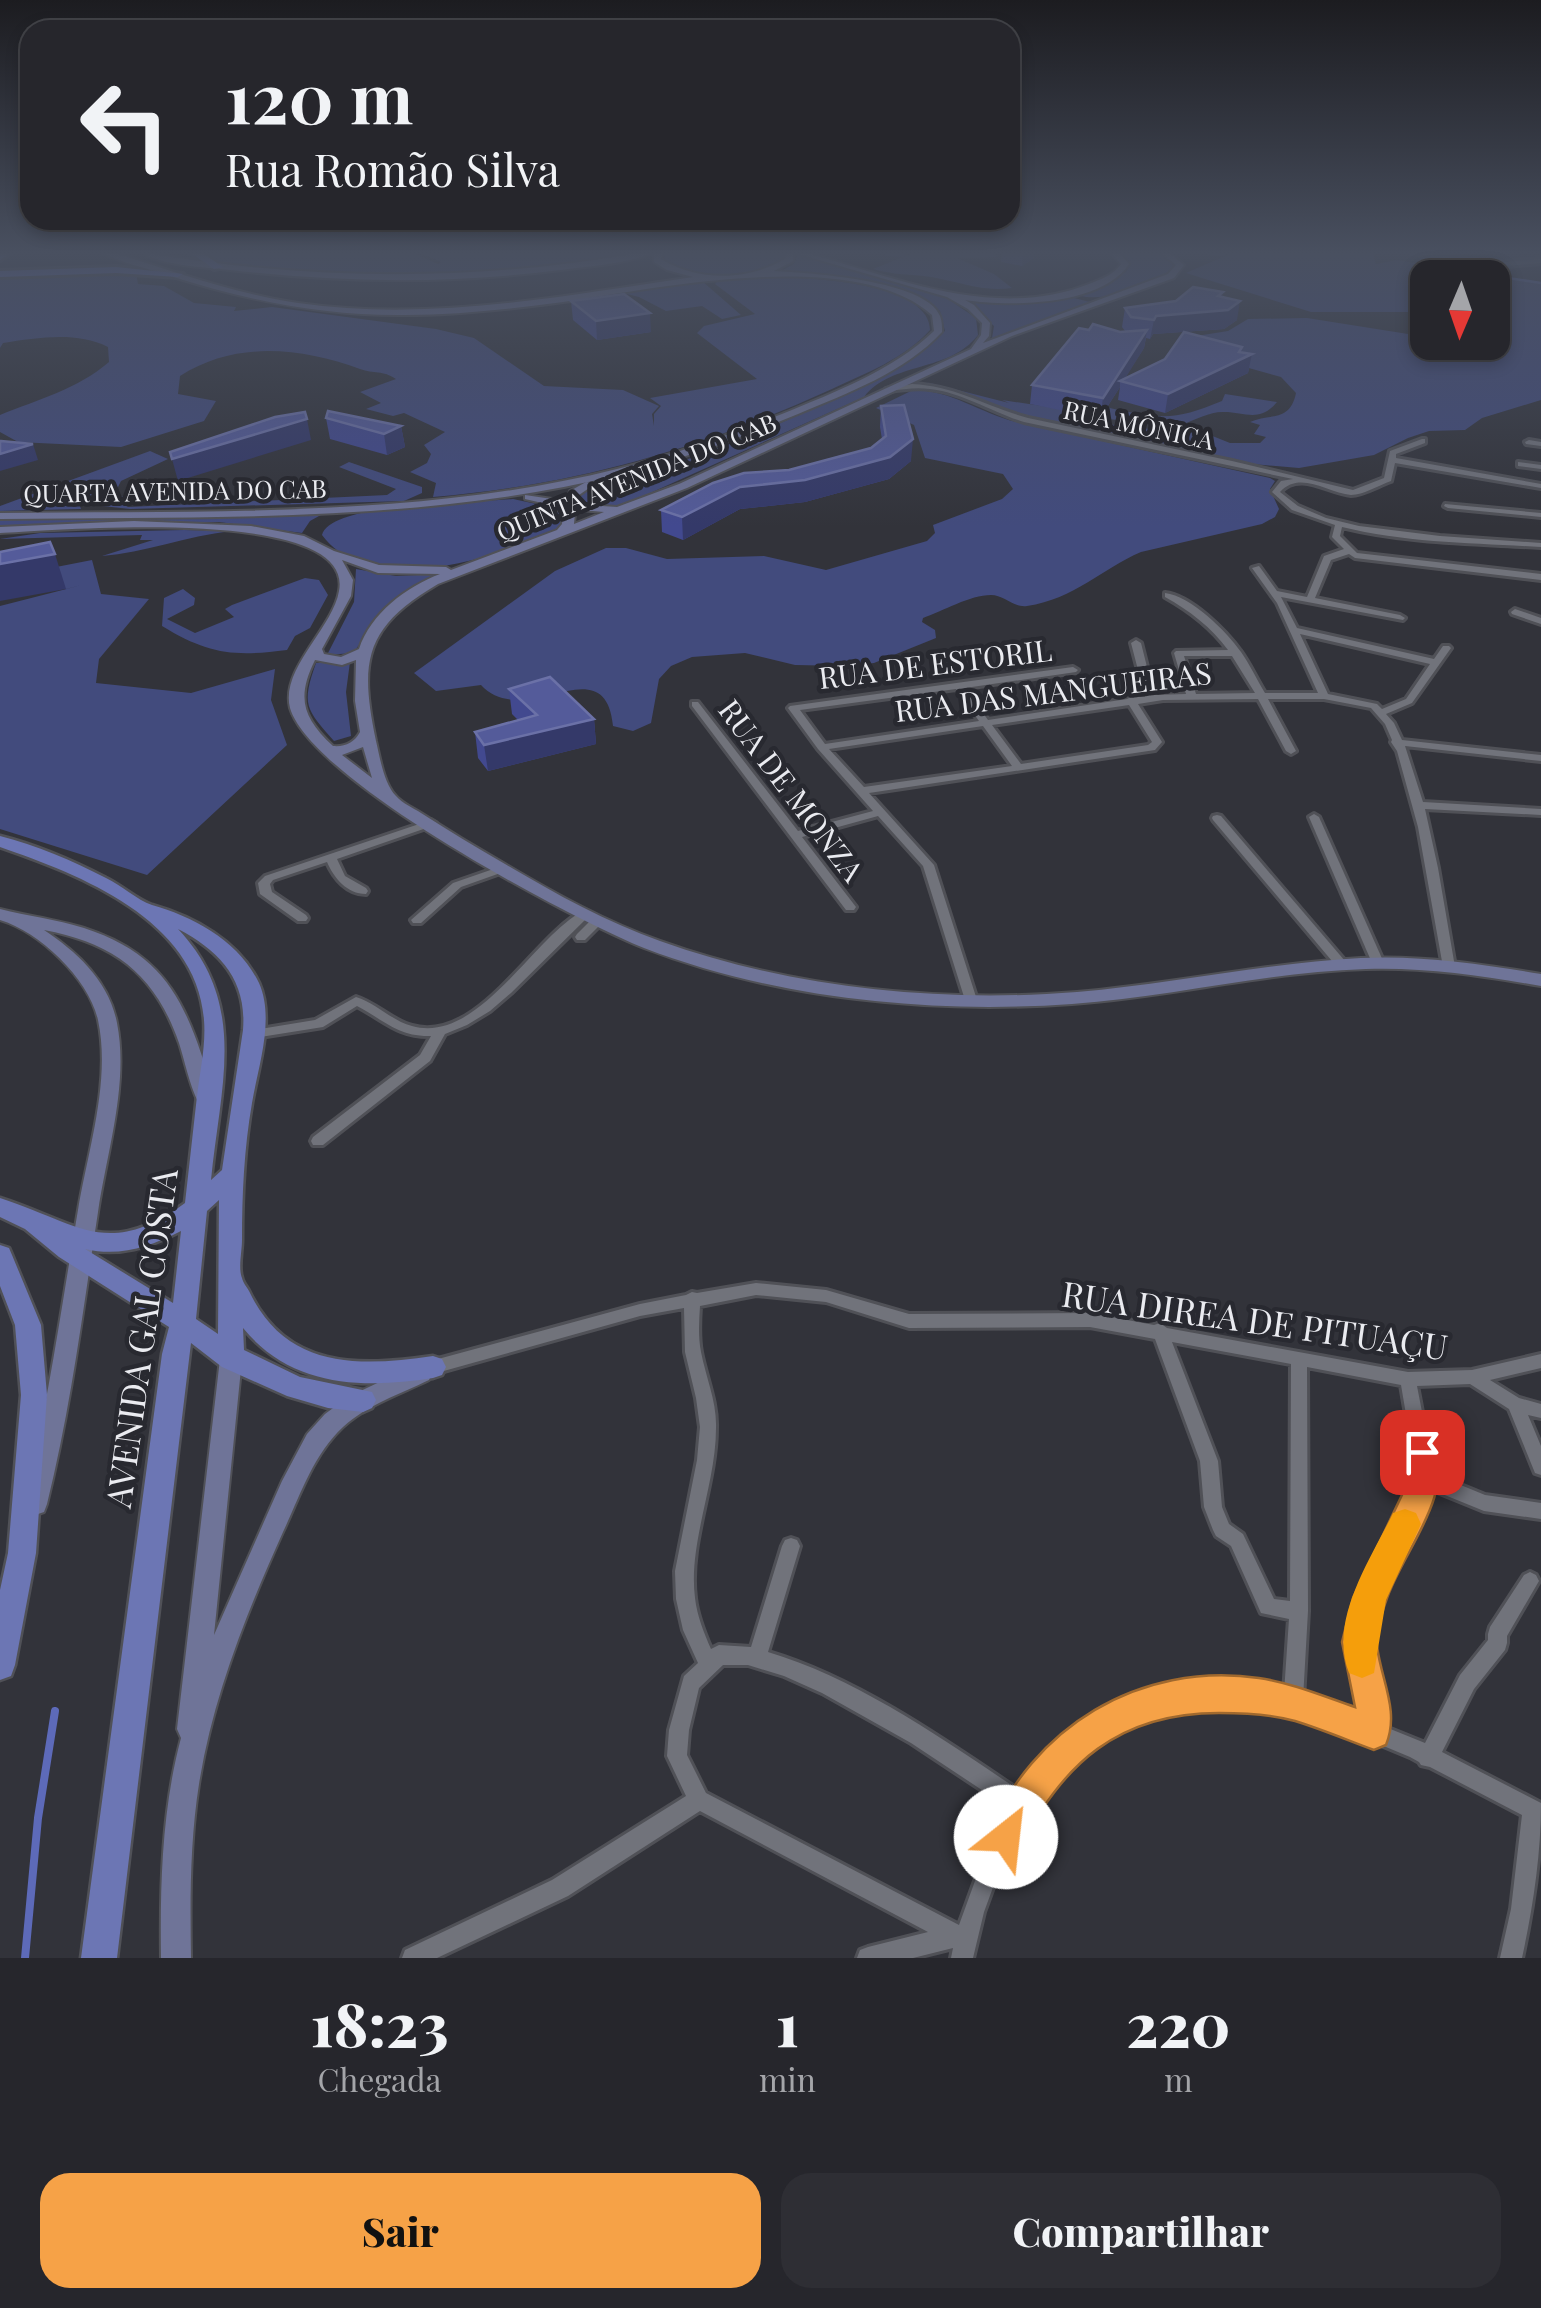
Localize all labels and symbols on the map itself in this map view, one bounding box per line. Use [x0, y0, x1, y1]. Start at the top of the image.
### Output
north arrow [1410, 260, 1510, 360]
street label: RUA MÔNICA [1061, 392, 1218, 456]
street label: QUINTA AVENIDA DO CAB [491, 405, 781, 547]
street label: QUARTA AVENIDA DO CAB [23, 471, 327, 509]
street label: RUA DE ESTORIL [816, 629, 1054, 697]
street label: RUA DAS MANGUEIRAS [892, 652, 1214, 730]
street label: RUA DE MONZA [710, 691, 874, 890]
street label: AVENIDA GAL COSTA [93, 1165, 187, 1512]
street label: RUA DIREA DE PITUAÇU [1059, 1269, 1451, 1369]
pin [1380, 1410, 1465, 1495]
position arrow [954, 1785, 1058, 1889]

